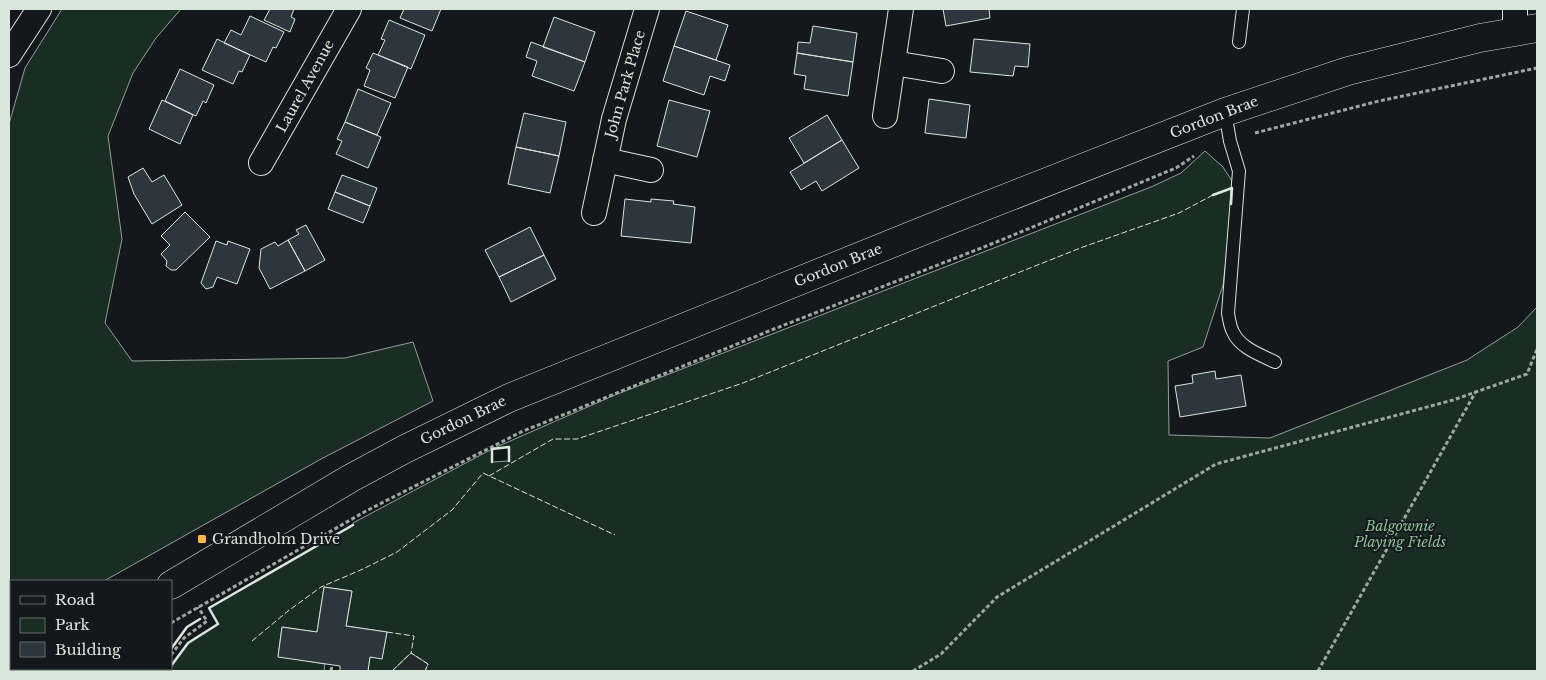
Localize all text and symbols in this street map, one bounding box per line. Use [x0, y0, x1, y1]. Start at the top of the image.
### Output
street label: John Park Place [600, 28, 649, 142]
street label: Laurel Avenue [272, 37, 338, 135]
street label: Gordon Brae [1167, 92, 1261, 142]
street label: Gordon Brae [791, 239, 885, 291]
street label: Gordon Brae [417, 391, 509, 449]
park label: Balgownie Playing Fields [1353, 517, 1446, 551]
place label: Grandholm Drive [212, 530, 340, 548]
marker: Grandholm Drive [196, 533, 208, 545]
legend [10, 580, 172, 670]
text: Road [55, 590, 95, 609]
text: Park [55, 615, 91, 634]
text: Building [55, 640, 122, 659]

